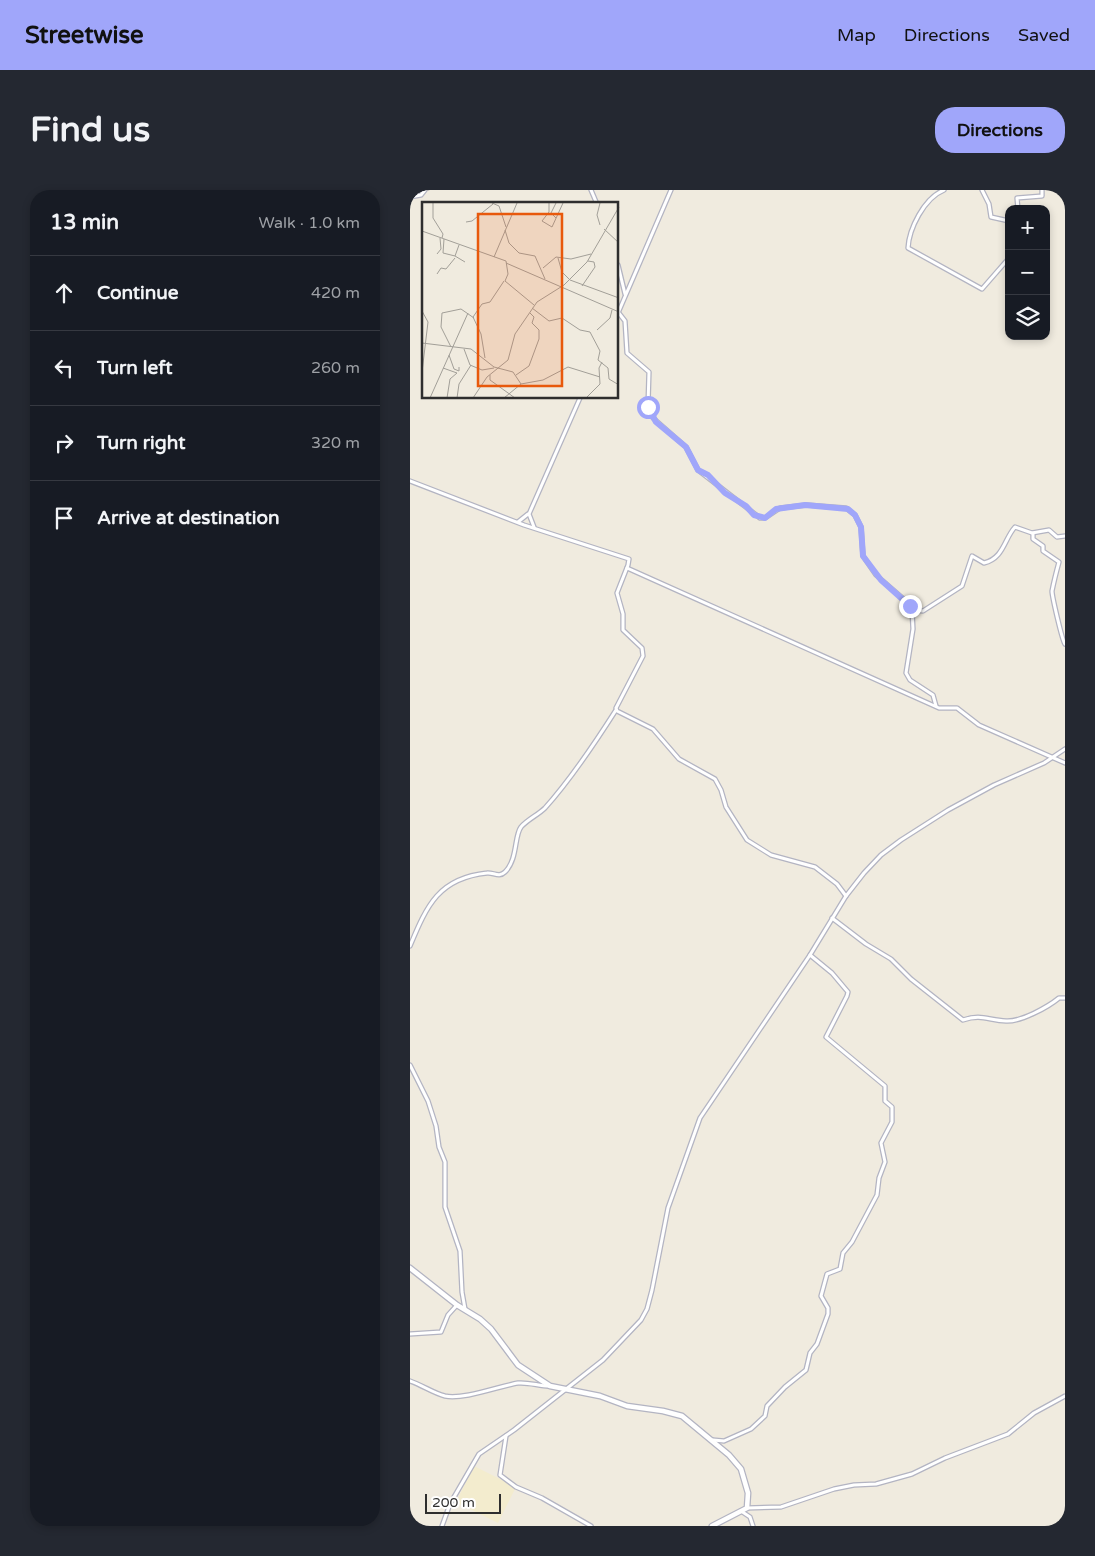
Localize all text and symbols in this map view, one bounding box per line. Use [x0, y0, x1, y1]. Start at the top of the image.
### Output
text: Streetwise [25, 21, 144, 50]
text: Map [837, 24, 876, 46]
text: Directions [904, 24, 990, 46]
text: Saved [1018, 24, 1070, 46]
button: Directions [935, 107, 1065, 153]
text: Find us [30, 109, 150, 151]
inset map [422, 202, 619, 399]
map controls [1005, 205, 1050, 340]
button: + [1005, 205, 1050, 250]
text: 13 min [50, 210, 119, 235]
text: Walk · 1.0 km [258, 213, 360, 233]
button: − [1005, 250, 1050, 295]
icon: ahead [50, 279, 78, 307]
text: Continue [97, 282, 179, 304]
text: 420 m [311, 283, 360, 303]
button: layers [1005, 295, 1050, 340]
icon: left [50, 354, 78, 382]
text: Turn left [97, 357, 173, 379]
text: 260 m [311, 358, 360, 378]
route start [637, 396, 660, 419]
icon: right [50, 429, 78, 457]
text: Turn right [97, 432, 185, 454]
text: 320 m [311, 433, 360, 453]
icon: arrive [50, 504, 78, 532]
text: Arrive at destination [97, 507, 280, 529]
route end [899, 595, 922, 618]
scale bar [425, 1491, 501, 1514]
text: 200 m [432, 1494, 475, 1511]

